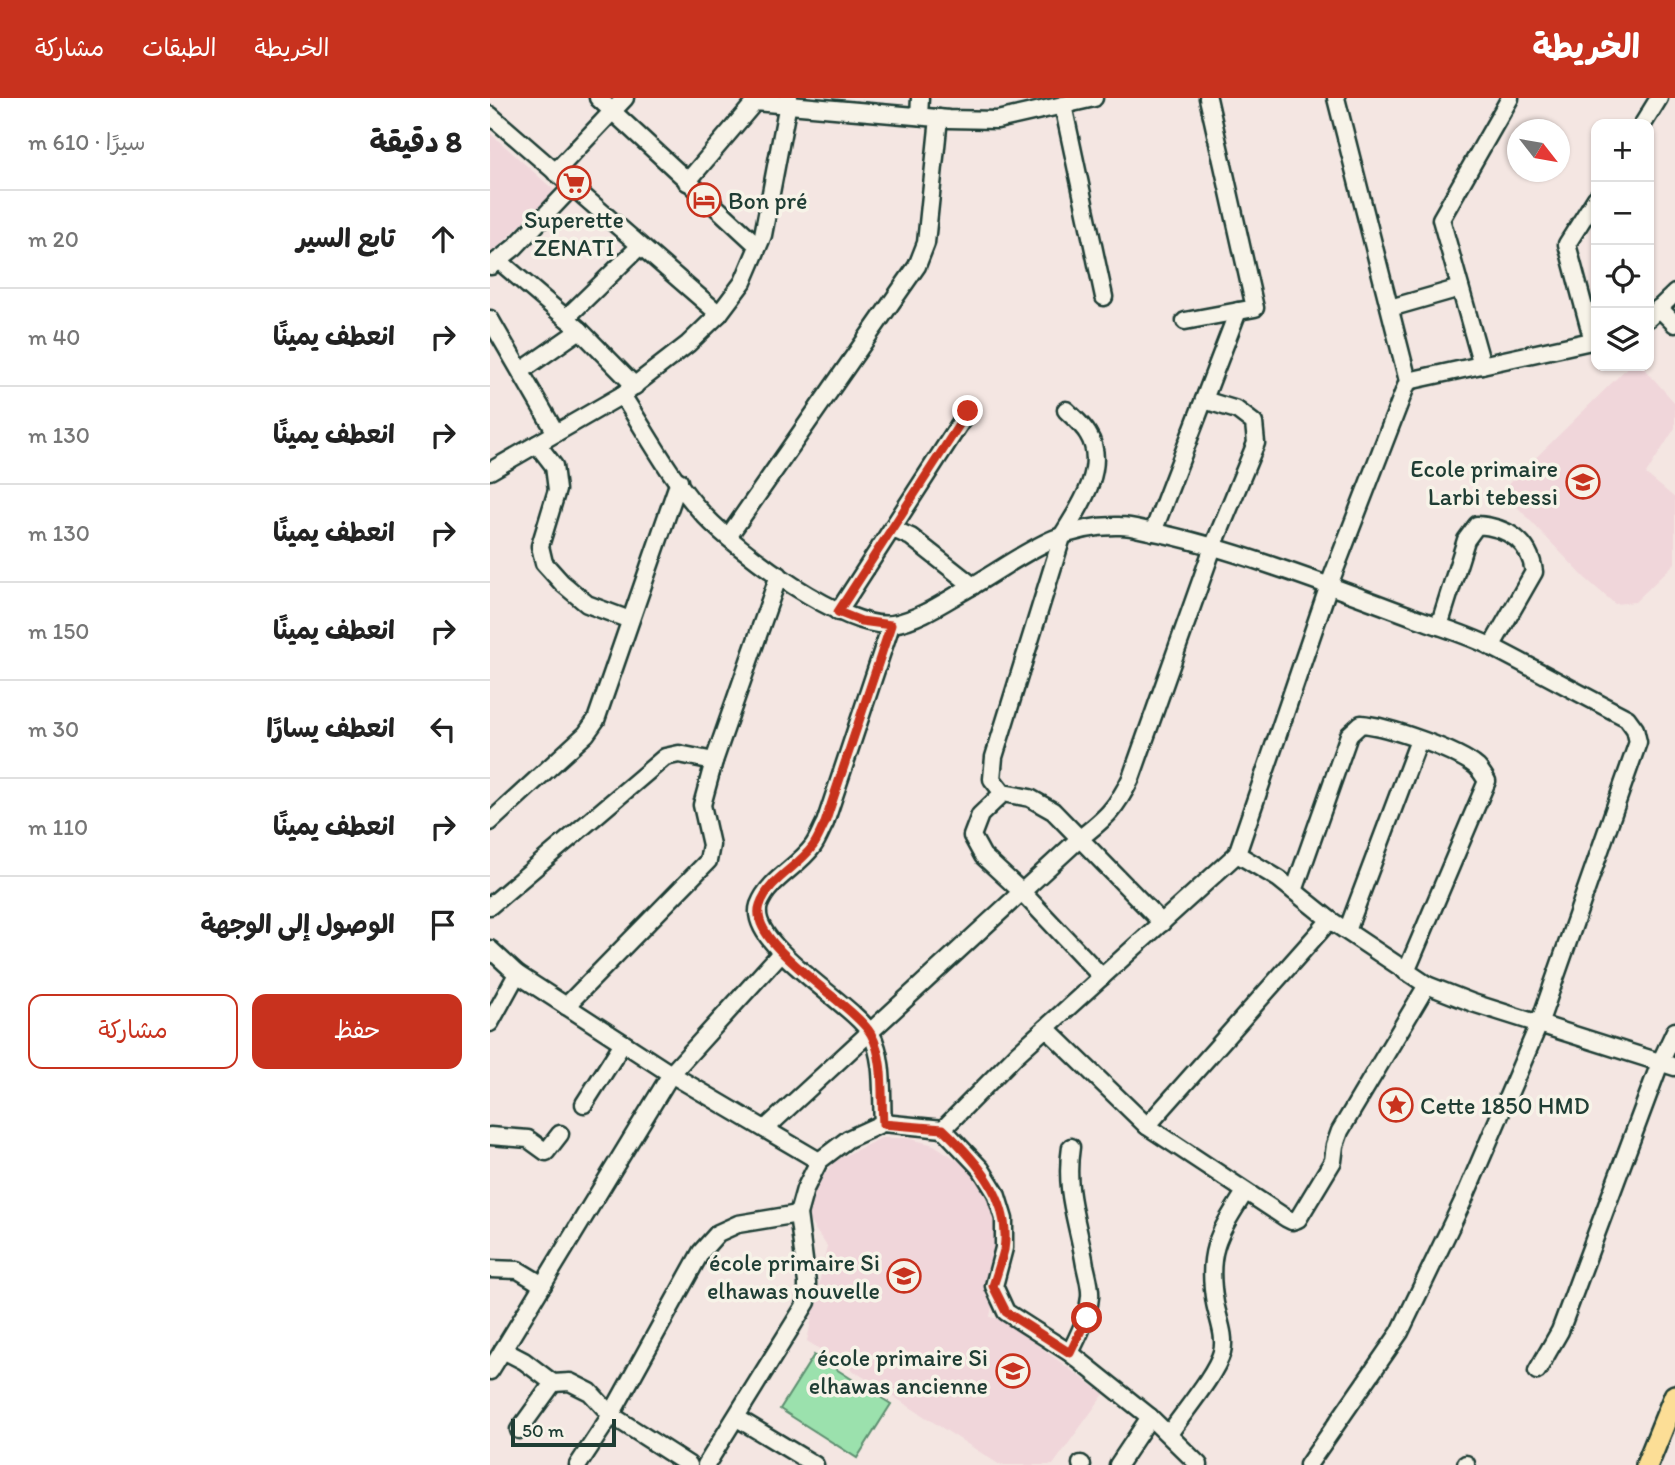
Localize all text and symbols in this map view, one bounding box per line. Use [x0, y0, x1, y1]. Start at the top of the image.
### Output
text: الخريطة [1533, 27, 1640, 66]
text: مشاركة [35, 33, 104, 62]
text: الطبقات [142, 33, 217, 62]
text: الخريطة [255, 33, 329, 62]
north arrow [1507, 119, 1570, 182]
map controls [1591, 119, 1654, 371]
button: + [1591, 119, 1654, 182]
text: 8 دقيقة [370, 123, 462, 160]
text: سيرًا · 610 m [28, 128, 145, 156]
supermarket icon: Superette ZENATI [555, 164, 593, 202]
hotel icon: Bon pré [685, 181, 723, 219]
button: − [1591, 182, 1654, 245]
place label: Bon pré [728, 186, 808, 215]
place label: Superette ZENATI [524, 205, 624, 262]
icon: ahead [424, 220, 462, 258]
text: تابع السير [297, 222, 395, 254]
text: 20 m [28, 225, 79, 253]
button: locate [1591, 245, 1654, 308]
button: layers [1591, 308, 1654, 371]
icon: right [424, 318, 462, 356]
text: انعطف يمينًا [273, 320, 395, 352]
text: 40 m [28, 323, 81, 351]
route end [952, 395, 983, 426]
icon: right [424, 416, 462, 454]
text: انعطف يمينًا [273, 418, 395, 450]
text: 130 m [28, 421, 90, 449]
place label: Ecole primaire Larbi tebessi [1410, 454, 1558, 511]
school or university icon: Ecole primaire Larbi tebessi [1564, 463, 1602, 501]
icon: right [424, 514, 462, 552]
text: انعطف يمينًا [273, 516, 395, 548]
text: 130 m [28, 519, 90, 547]
icon: right [424, 612, 462, 650]
text: انعطف يمينًا [273, 614, 395, 646]
text: 150 m [28, 617, 89, 645]
icon: left [424, 710, 462, 748]
text: انعطف يسارًا [266, 712, 395, 744]
text: 30 m [28, 715, 79, 743]
icon: right [424, 808, 462, 846]
text: انعطف يمينًا [273, 810, 395, 842]
text: 110 m [28, 813, 88, 841]
icon: arrive [424, 906, 462, 944]
text: الوصول إلى الوجهة [201, 908, 395, 940]
button: مشاركة [28, 994, 238, 1069]
button: حفظ [252, 994, 462, 1069]
place icon: Cette 1850 HMD [1377, 1086, 1415, 1124]
place label: Cette 1850 HMD [1420, 1091, 1590, 1120]
place label: école primaire Si elhawas nouvelle [707, 1248, 880, 1305]
school or university icon: école primaire Si elhawas nouvelle [885, 1257, 923, 1295]
route start [1071, 1302, 1102, 1333]
place label: école primaire Si elhawas ancienne [809, 1343, 988, 1400]
school or university icon: école primaire Si elhawas ancienne [994, 1352, 1032, 1390]
scale bar [511, 1416, 616, 1448]
text: 50 m [522, 1419, 564, 1442]

